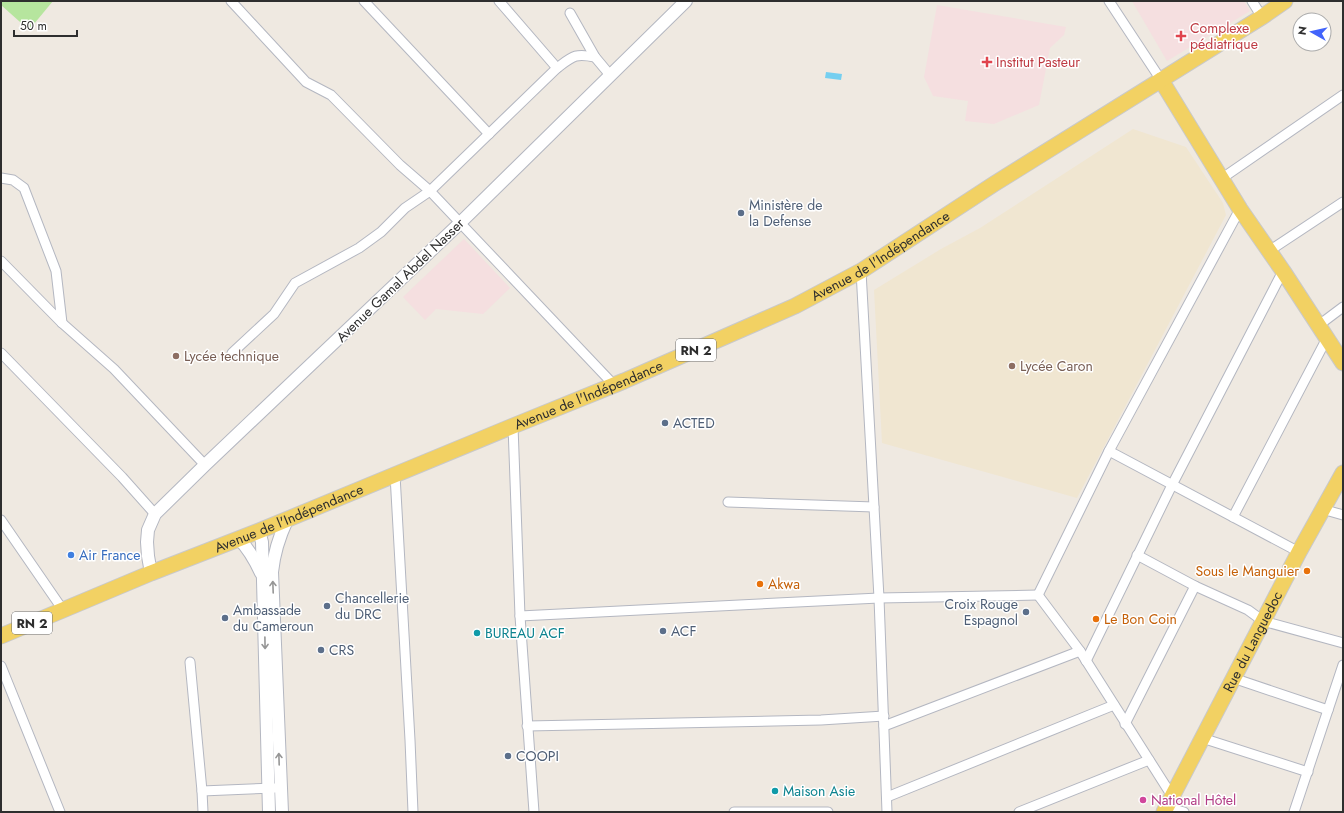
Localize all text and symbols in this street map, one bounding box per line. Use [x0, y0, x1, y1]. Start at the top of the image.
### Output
scale bar [14, 12, 77, 38]
north arrow [1292, 12, 1332, 52]
text: 50 m [20, 17, 47, 35]
place label: Complexe pédiatrique [1190, 18, 1258, 54]
text: N [1294, 25, 1311, 36]
marker: Complexe pédiatrique [1175, 30, 1187, 42]
place label: Institut Pasteur [996, 52, 1080, 72]
marker: Institut Pasteur [981, 56, 993, 68]
place label: Ministère de la Defense [749, 195, 822, 231]
street label: Avenue de l'Indépendance [808, 206, 953, 306]
marker: Ministère de la Defense [736, 208, 746, 218]
street label: Avenue Gamal Abdel Nasser [331, 213, 469, 347]
road number: RN 2 [676, 339, 716, 361]
place label: Lycée technique [184, 346, 279, 366]
marker: Lycée technique [171, 351, 181, 361]
street label: Avenue de l'Indépendance [511, 355, 666, 434]
place label: Lycée Caron [1020, 356, 1093, 376]
marker: Lycée Caron [1007, 361, 1017, 371]
place label: ACTED [673, 413, 715, 433]
marker: ACTED [660, 418, 670, 428]
street label: Avenue de l'Indépendance [211, 479, 366, 557]
place label: Air France [79, 545, 140, 565]
marker: Air France [66, 550, 76, 560]
place label: Sous le Manguier [1195, 561, 1299, 581]
marker: Sous le Manguier [1302, 566, 1312, 576]
place label: Akwa [768, 574, 800, 594]
marker: Akwa [755, 579, 765, 589]
one-way arrow [269, 581, 276, 594]
place label: Chancellerie du DRC [335, 588, 409, 624]
street label: Rue du Languedoc [1218, 588, 1287, 696]
place label: Croix Rouge Espagnol [944, 594, 1018, 630]
place label: Ambassade du Cameroun [233, 600, 314, 636]
marker: Chancellerie du DRC [322, 601, 332, 611]
marker: Croix Rouge Espagnol [1021, 607, 1031, 617]
place label: Le Bon Coin [1104, 609, 1177, 629]
road number: RN 2 [12, 612, 52, 634]
marker: Ambassade du Cameroun [220, 613, 230, 623]
marker: Le Bon Coin [1091, 614, 1101, 624]
place label: ACF [671, 621, 696, 641]
place label: BUREAU ACF [485, 623, 565, 643]
marker: ACF [658, 626, 668, 636]
marker: BUREAU ACF [472, 628, 482, 638]
one-way arrow [262, 636, 269, 649]
place label: CRS [329, 640, 354, 660]
marker: CRS [316, 645, 326, 655]
place label: COOPI [516, 746, 559, 766]
marker: COOPI [503, 751, 513, 761]
one-way arrow [276, 753, 283, 766]
place label: Maison Asie [783, 781, 855, 801]
marker: Maison Asie [770, 786, 780, 796]
place label: National Hôtel [1151, 790, 1236, 810]
marker: National Hôtel [1138, 795, 1148, 805]

